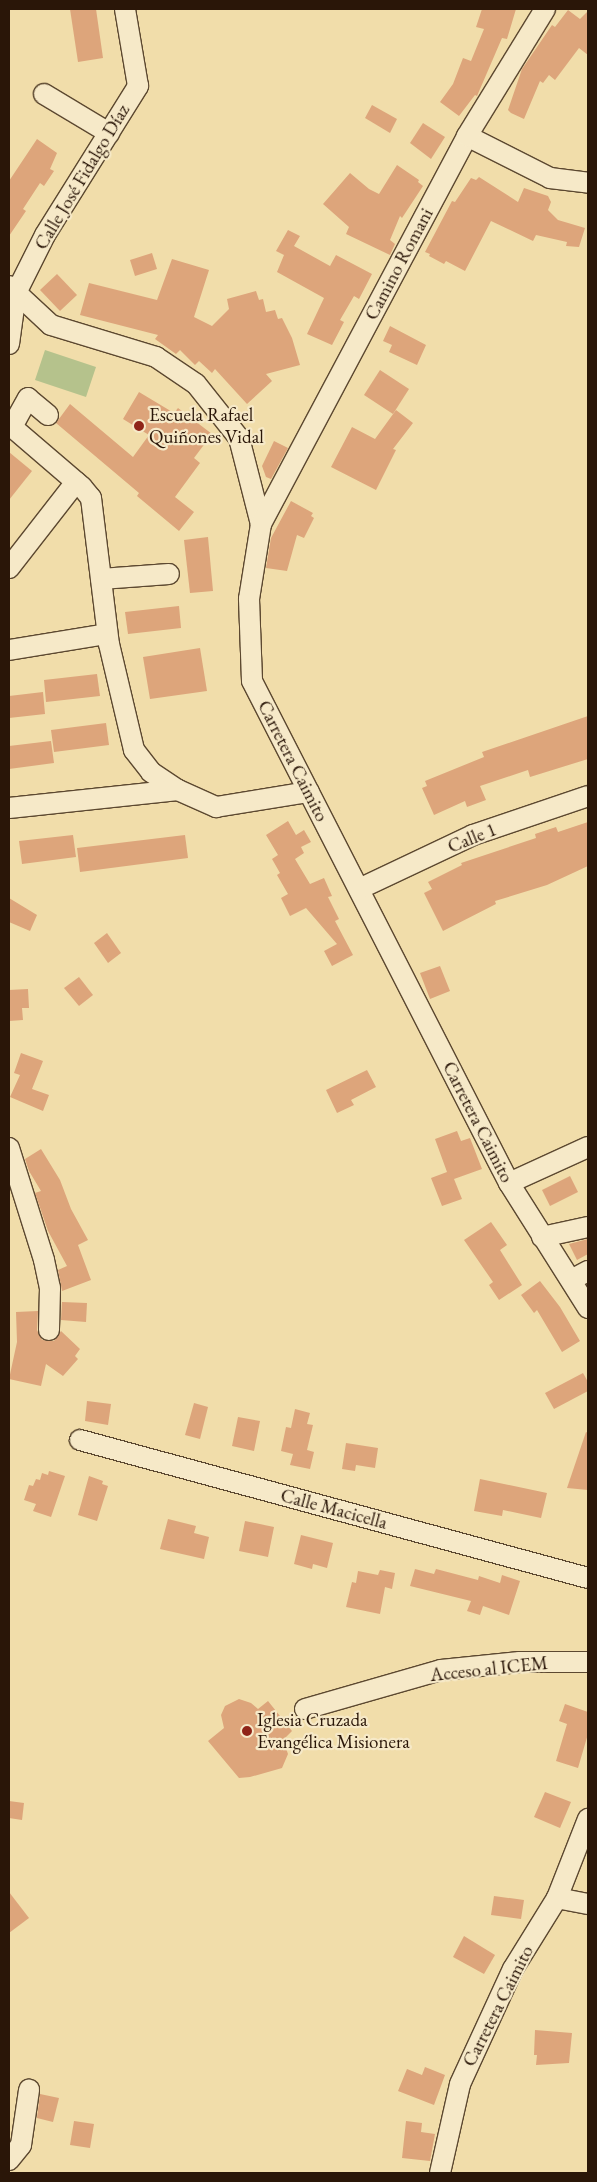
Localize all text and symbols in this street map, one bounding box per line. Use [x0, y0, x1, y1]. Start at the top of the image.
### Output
street label: Calle José Fidalgo Díaz [30, 100, 134, 254]
street label: Camino Romani [360, 204, 438, 324]
place label: Escuela Rafael Quiñones Vidal [149, 404, 264, 448]
marker: Escuela Rafael Quiñones Vidal [133, 420, 145, 432]
street label: Carretera Caimito [253, 697, 333, 825]
street label: Calle 1 [444, 818, 500, 858]
street label: Carretera Caimito [438, 1058, 518, 1186]
street label: Calle Macicella [278, 1484, 390, 1534]
street label: Acceso al ICEM [429, 1651, 549, 1687]
place label: Iglesia Cruzada Evangélica Misionera [257, 1709, 410, 1753]
marker: Iglesia Cruzada Evangélica Misionera [241, 1725, 253, 1737]
street label: Carretera Caimito [458, 1942, 538, 2070]

